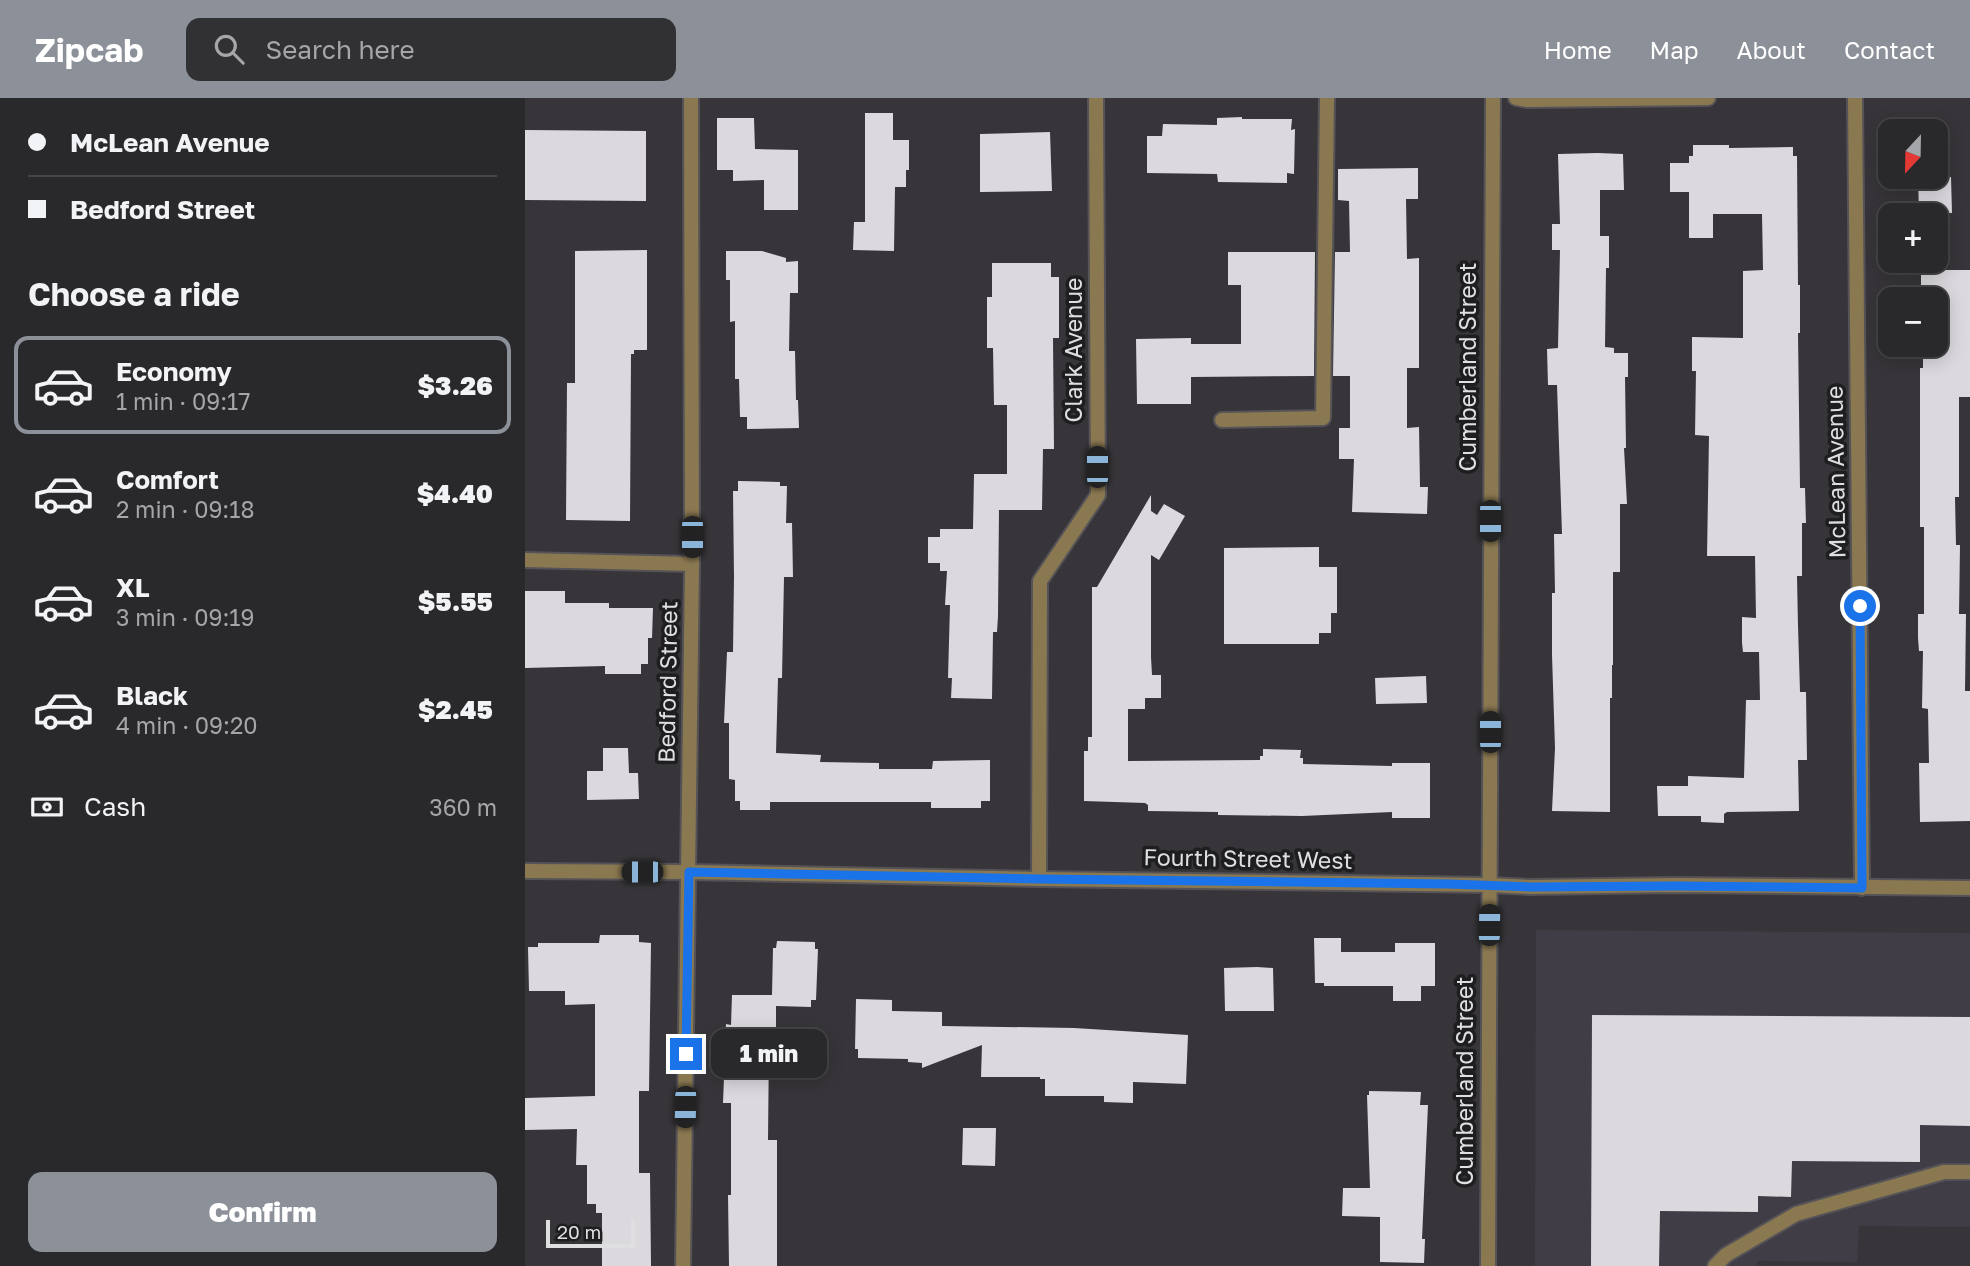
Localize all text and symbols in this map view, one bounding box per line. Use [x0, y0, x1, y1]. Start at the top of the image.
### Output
search box [186, 18, 676, 81]
text: Zipcab [35, 30, 144, 69]
icon: search [210, 30, 248, 68]
text: Search here [266, 34, 415, 65]
text: Home [1544, 35, 1612, 64]
text: Map [1650, 35, 1699, 64]
text: About [1737, 35, 1806, 64]
text: Contact [1844, 35, 1935, 64]
north arrow [1878, 119, 1948, 189]
map controls [1878, 119, 1948, 357]
text: McLean Avenue [70, 127, 270, 158]
text: Bedford Street [70, 194, 255, 225]
button: + [1878, 203, 1948, 273]
street label: Cumberland Street [1453, 263, 1481, 471]
text: Choose a ride [28, 275, 240, 313]
street label: Clark Avenue [1059, 278, 1087, 422]
button: − [1878, 287, 1948, 357]
icon: car [32, 354, 95, 417]
text: Economy [116, 356, 232, 387]
text: $3.26 [418, 370, 493, 401]
street label: McLean Avenue [1819, 385, 1851, 559]
text: 1 min · 09:17 [116, 387, 250, 415]
car [1087, 446, 1108, 488]
icon: car [32, 462, 95, 525]
text: Comfort [116, 464, 219, 495]
text: $4.40 [417, 478, 493, 509]
text: 2 min · 09:18 [116, 495, 254, 523]
car [1480, 500, 1501, 542]
car [682, 516, 703, 558]
icon: car [32, 570, 95, 633]
text: XL [116, 572, 150, 603]
text: $5.55 [418, 586, 493, 617]
route start [1844, 590, 1876, 622]
street label: Bedford Street [652, 601, 682, 763]
text: 3 min · 09:19 [116, 603, 254, 631]
icon: car [32, 678, 95, 741]
text: Black [116, 680, 188, 711]
text: $2.45 [418, 694, 493, 725]
text: 4 min · 09:20 [116, 711, 258, 739]
car [1480, 711, 1501, 753]
icon: cash [28, 788, 66, 826]
text: Cash [84, 791, 146, 822]
text: 360 m [429, 793, 497, 821]
street label: Fourth Street West [1143, 842, 1353, 874]
car [622, 862, 664, 883]
car [1479, 904, 1500, 946]
street label: Cumberland Street [1450, 977, 1478, 1185]
callout: 1 min [711, 1030, 826, 1079]
route end [670, 1038, 702, 1070]
text: 1 min [740, 1039, 798, 1067]
car [675, 1086, 696, 1128]
button: Confirm [28, 1172, 497, 1252]
scale bar [546, 1217, 635, 1249]
text: 20 m [557, 1220, 601, 1243]

